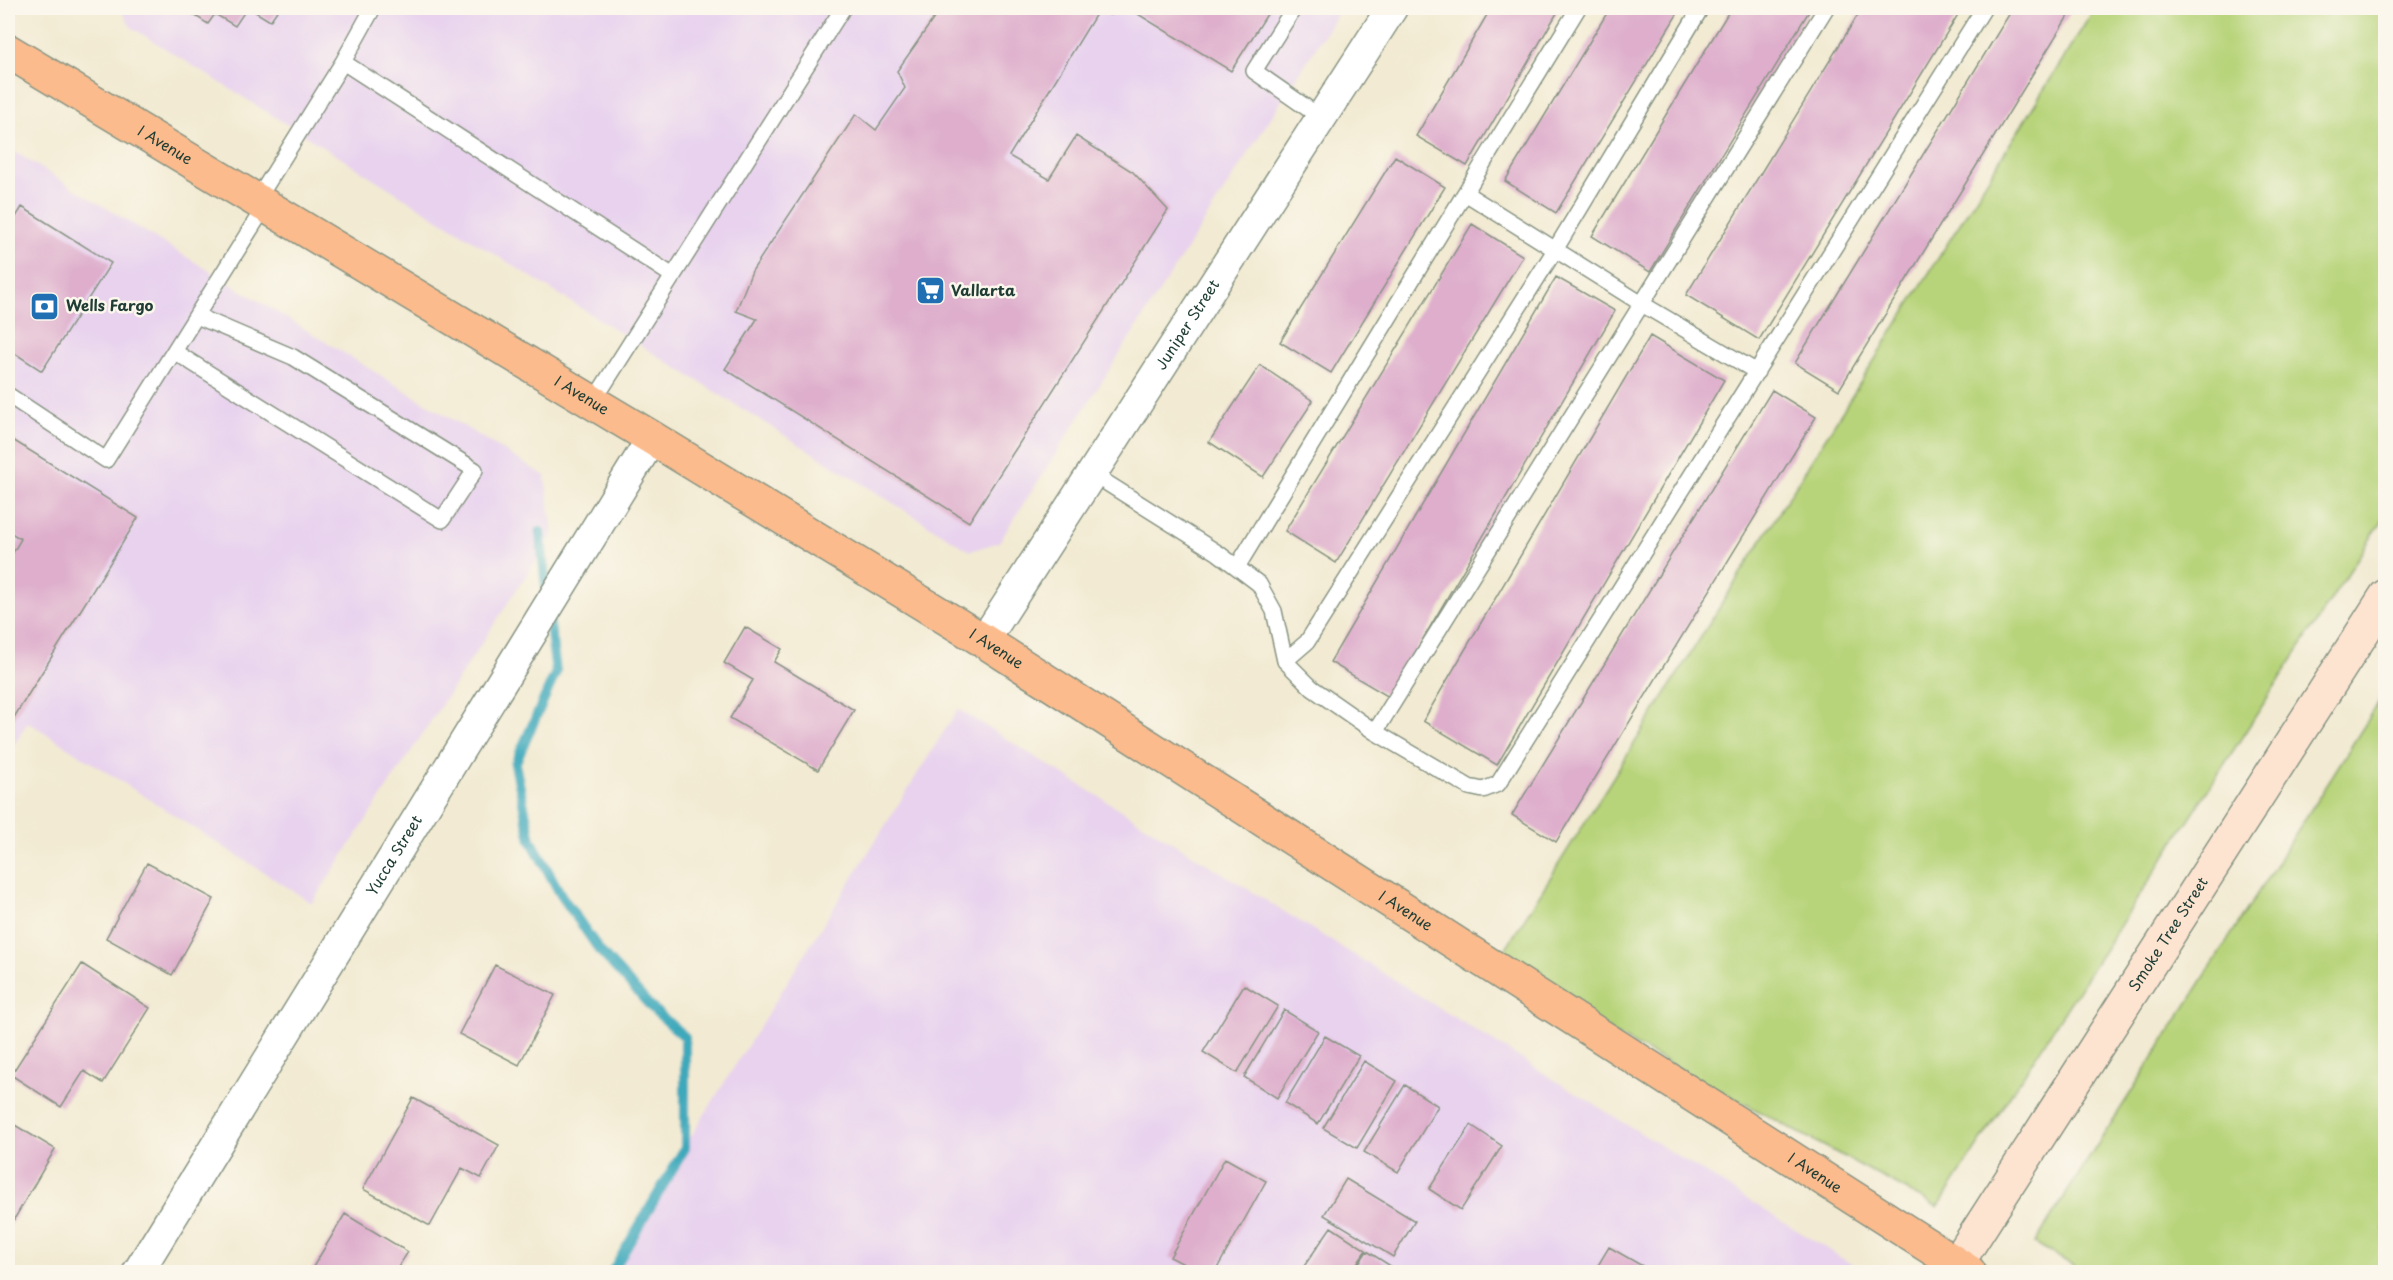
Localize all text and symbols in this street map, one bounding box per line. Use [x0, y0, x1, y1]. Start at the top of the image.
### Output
street label: I Avenue [134, 119, 197, 169]
street label: Juniper Street [1149, 274, 1224, 374]
supermarket icon: Vallarta [914, 275, 946, 307]
place label: Vallarta [951, 278, 1016, 301]
bank icon: Wells Fargo [29, 290, 61, 322]
place label: Wells Fargo [66, 293, 154, 316]
street label: I Avenue [550, 369, 614, 420]
street label: I Avenue [965, 622, 1029, 674]
street label: Yucca Street [360, 810, 427, 900]
street label: Smoke Tree Street [2122, 872, 2213, 995]
street label: I Avenue [1375, 884, 1438, 936]
street label: I Avenue [1784, 1146, 1847, 1198]

